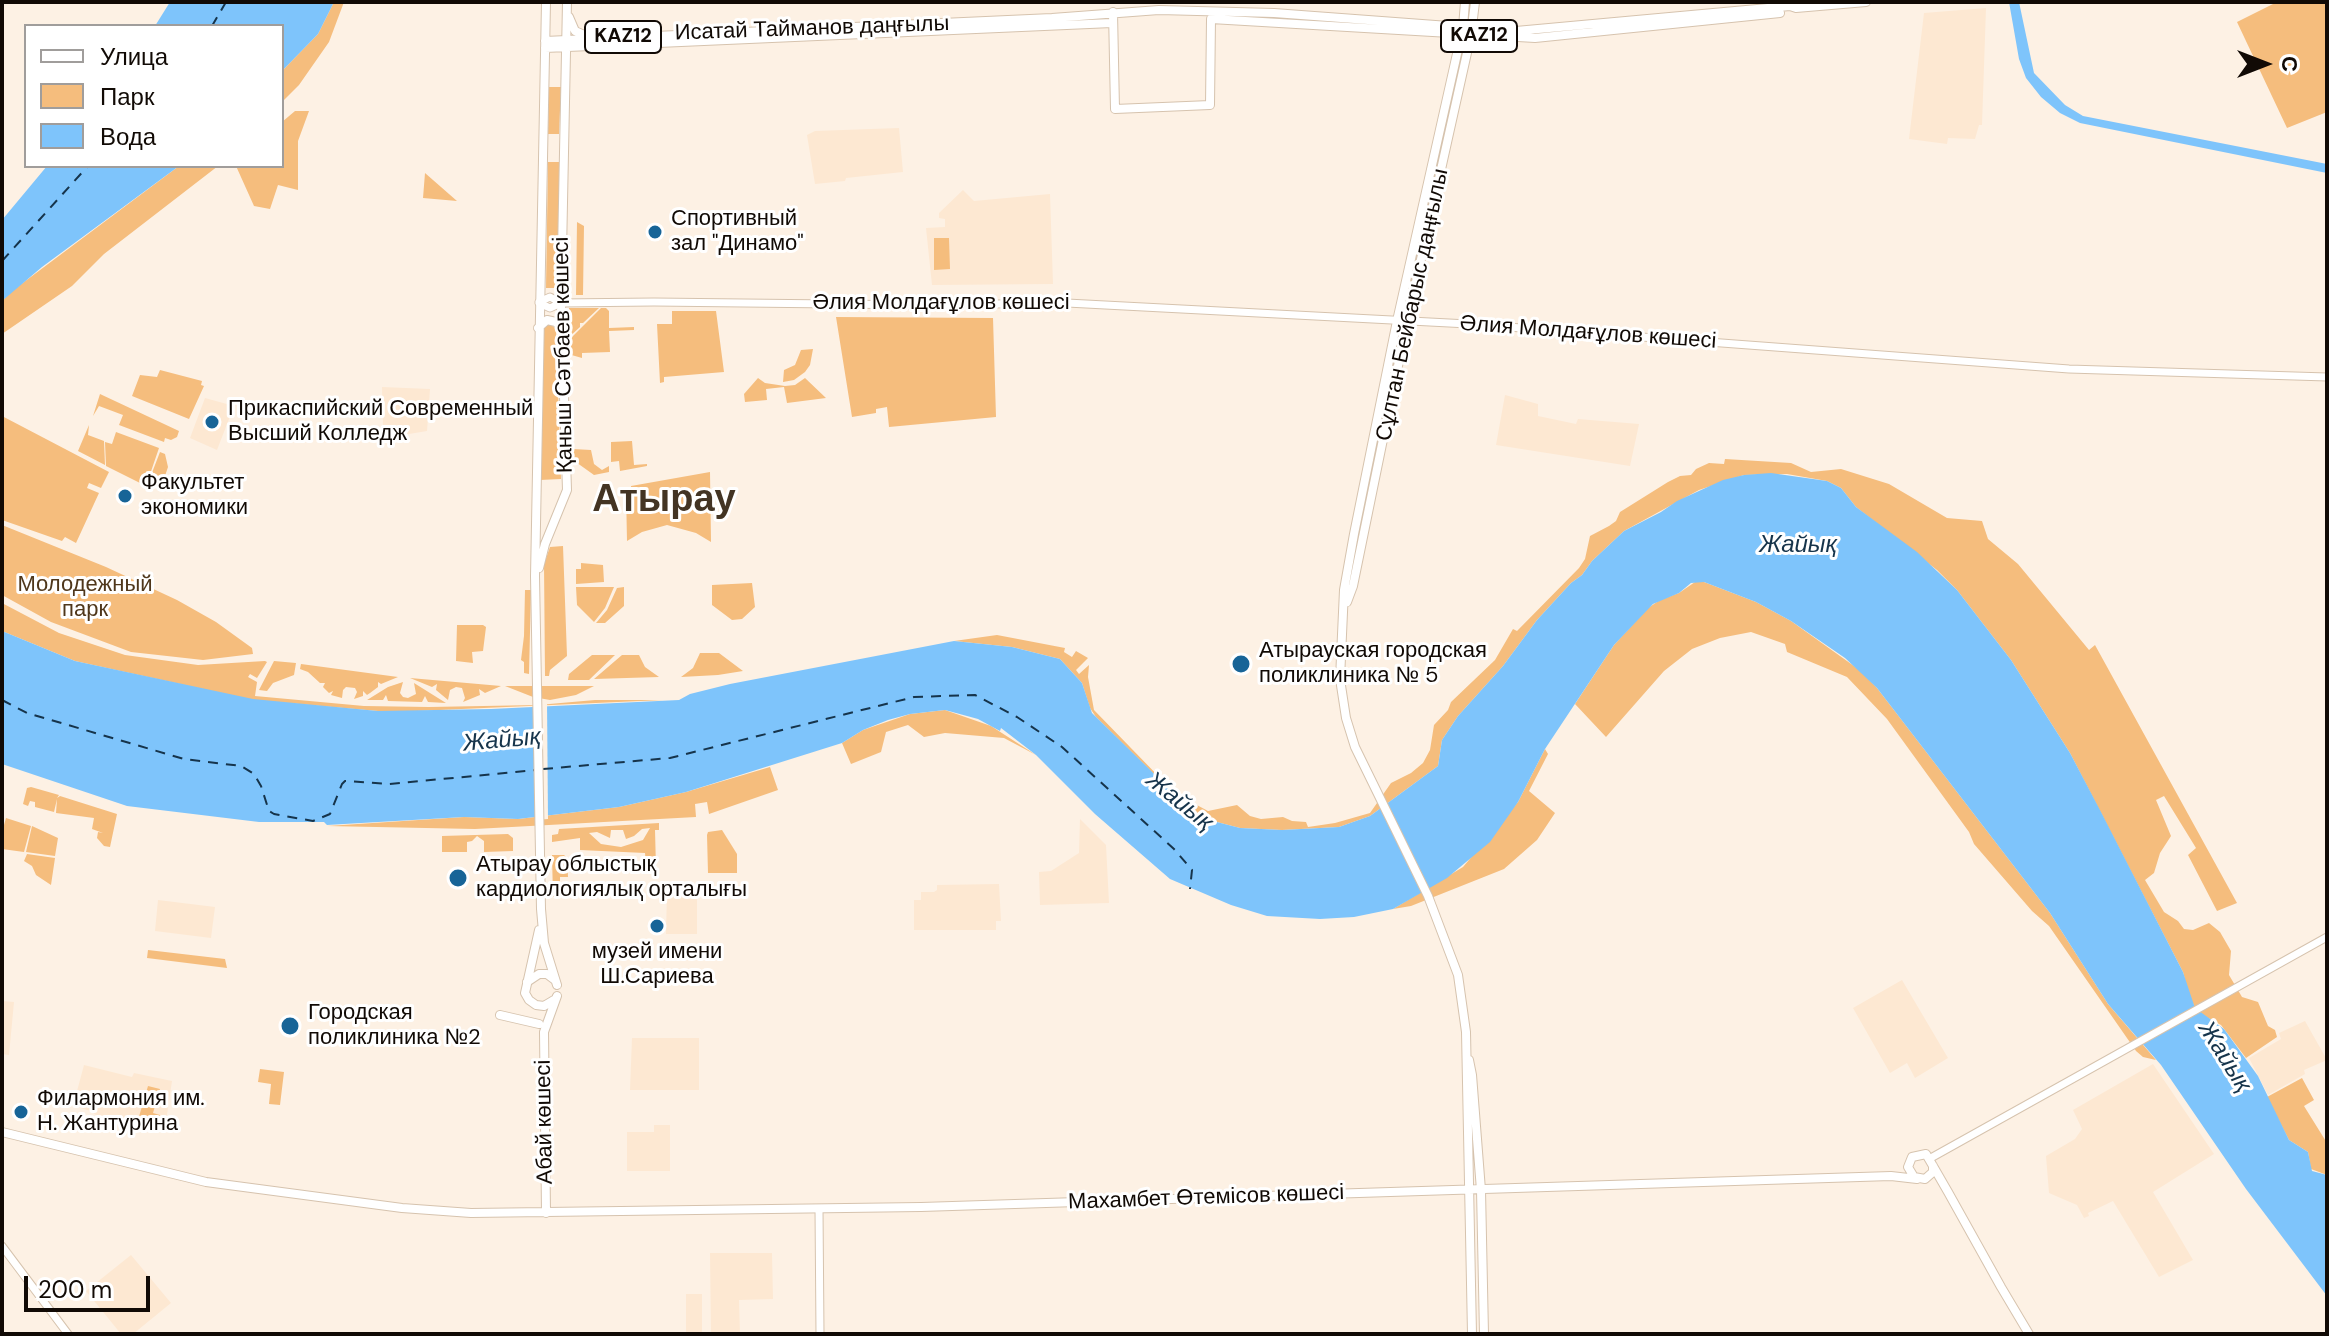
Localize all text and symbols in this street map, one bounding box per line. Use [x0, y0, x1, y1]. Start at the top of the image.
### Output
street label: Исатай Тайманов даңғылы [674, 11, 950, 47]
road number: KAZ12 [1441, 20, 1517, 52]
road number: KAZ12 [585, 21, 661, 53]
legend [24, 24, 284, 168]
north arrow [2225, 24, 2305, 104]
text: Улица [100, 41, 168, 72]
text: С [2275, 56, 2304, 72]
text: Парк [100, 81, 154, 112]
text: Вода [100, 121, 156, 152]
street label: Сұлтан Бейбарыс даңғылы [1371, 166, 1455, 444]
place label: Спортивный зал "Динамо" [671, 206, 804, 258]
marker: Спортивный зал "Динамо" [646, 223, 664, 241]
street label: Қаныш Сәтбаев көшесі [549, 237, 579, 473]
street label: Әлия Молдағұлов көшесі [812, 290, 1070, 316]
street label: Әлия Молдағұлов көшесі [1459, 311, 1717, 355]
place label: Прикаспийский Современный Высший Колледж [228, 396, 533, 448]
marker: Прикаспийский Современный Высший Колледж [203, 413, 221, 431]
place label: Факультет экономики [141, 470, 248, 522]
district label: Атырау [592, 478, 736, 524]
marker: Факультет экономики [116, 487, 134, 505]
water label: Жайық [1759, 532, 1837, 560]
park label: Молодежный парк [18, 572, 152, 624]
place label: Атырауская городская поликлиника № 5 [1259, 638, 1487, 690]
marker: Атырауская городская поликлиника № 5 [1230, 653, 1252, 675]
water label: Жайық [462, 723, 542, 759]
water label: Жайық [1140, 766, 1218, 838]
place label: Атырау облыстық кардиологиялық орталығы [476, 852, 747, 904]
marker: Атырау облыстық кардиологиялық орталығы [447, 867, 469, 889]
marker: музей имени Ш.Сариева [648, 917, 666, 935]
place label: музей имени Ш.Сариева [592, 939, 722, 990]
place label: Городская поликлиника №2 [308, 1000, 481, 1052]
marker: Городская поликлиника №2 [279, 1015, 301, 1037]
water label: Жайық [2191, 1016, 2257, 1098]
street label: Абай көшесі [531, 1059, 559, 1185]
place label: Филармония им. Н. Жантурина [37, 1086, 205, 1138]
marker: Филармония им. Н. Жантурина [12, 1103, 30, 1121]
street label: Махамбет Өтемісов көшесі [1067, 1180, 1345, 1216]
scale bar [28, 1260, 154, 1310]
text: 200 m [38, 1274, 112, 1305]

